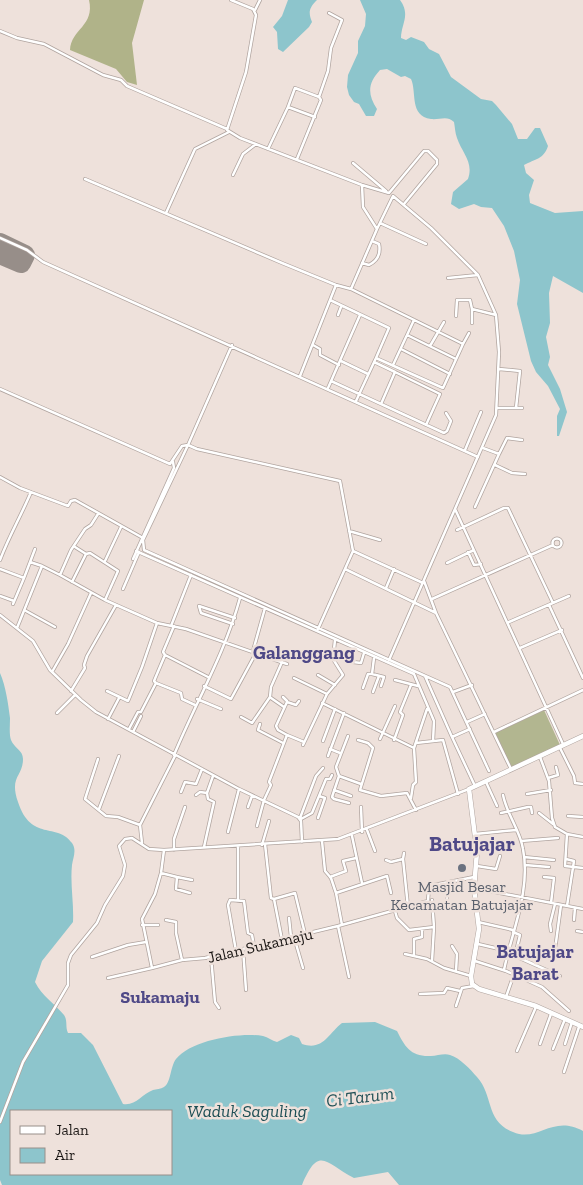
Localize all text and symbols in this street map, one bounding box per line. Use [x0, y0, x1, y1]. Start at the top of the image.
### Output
district label: Galanggang [253, 641, 355, 664]
district label: Batujajar [429, 831, 515, 856]
marker: Masjid Besar Kecamatan Batujajar [456, 862, 468, 874]
place label: Masjid Besar Kecamatan Batujajar [390, 877, 534, 914]
street label: Jalan Sukamaju [206, 924, 315, 967]
district label: Batujajar Barat [496, 940, 574, 985]
district label: Sukamaju [120, 986, 200, 1008]
water label: Ci Tarum [325, 1082, 395, 1112]
water label: Waduk Saguling [187, 1100, 308, 1122]
legend [10, 1110, 172, 1175]
text: Jalan [55, 1121, 89, 1139]
text: Air [55, 1146, 75, 1164]

